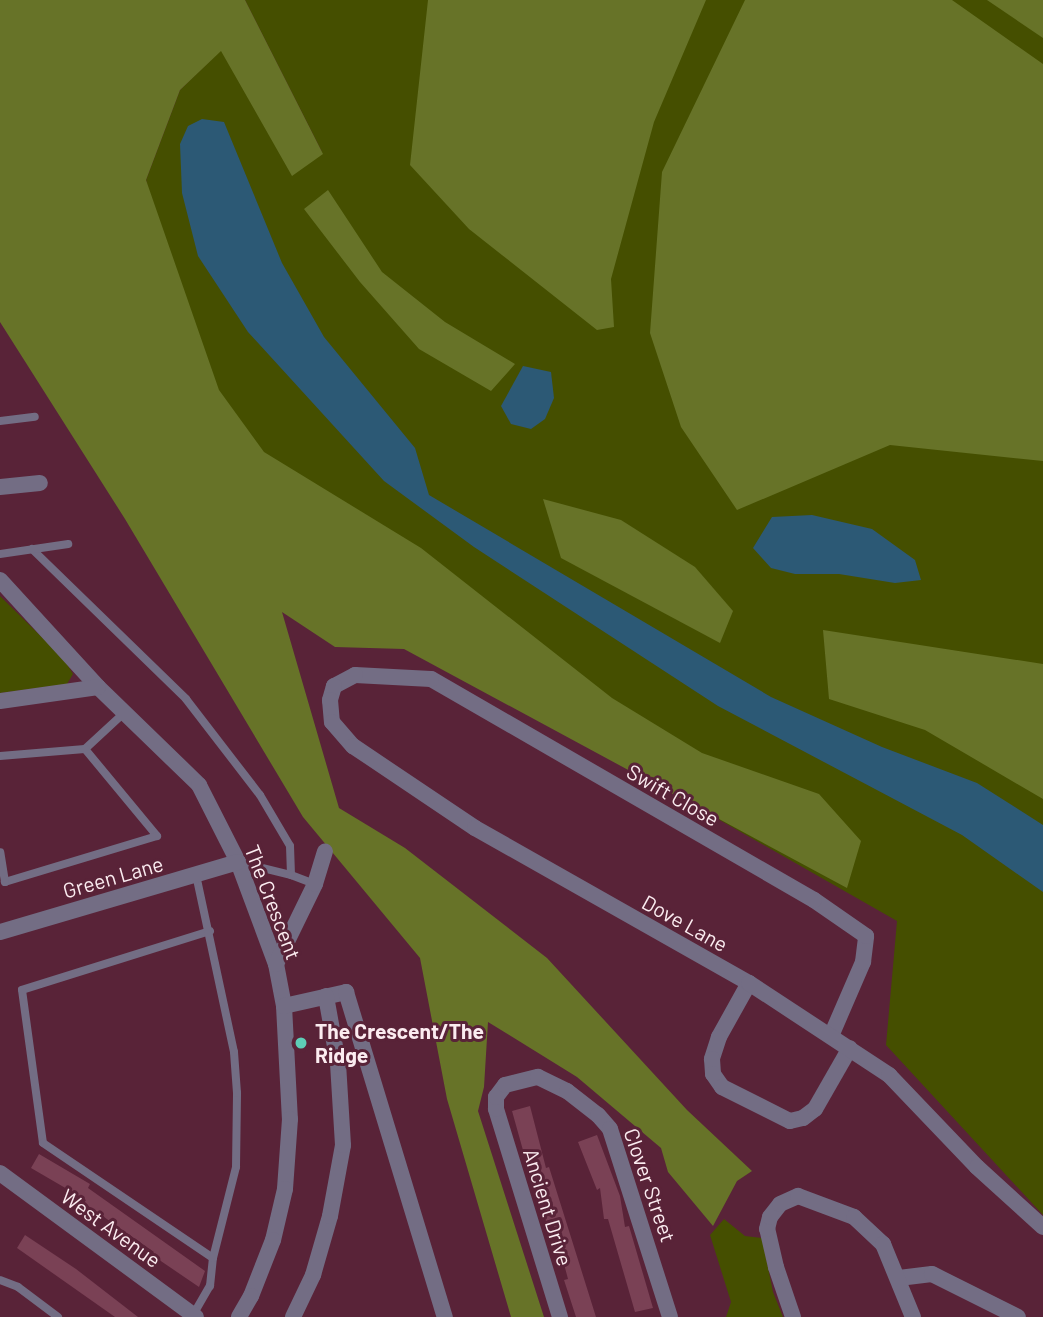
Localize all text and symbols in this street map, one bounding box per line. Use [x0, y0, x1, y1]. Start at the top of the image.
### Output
street label: Swift Close [622, 758, 724, 832]
street label: The Crescent [240, 841, 306, 963]
street label: Green Lane [60, 851, 166, 903]
street label: Dove Lane [638, 889, 732, 957]
place label: The Crescent/The Ridge [315, 1018, 484, 1068]
marker: The Crescent/The Ridge [293, 1035, 309, 1051]
street label: Clover Street [619, 1125, 681, 1245]
street label: Ancient Drive [518, 1145, 578, 1269]
street label: West Avenue [56, 1183, 166, 1273]

